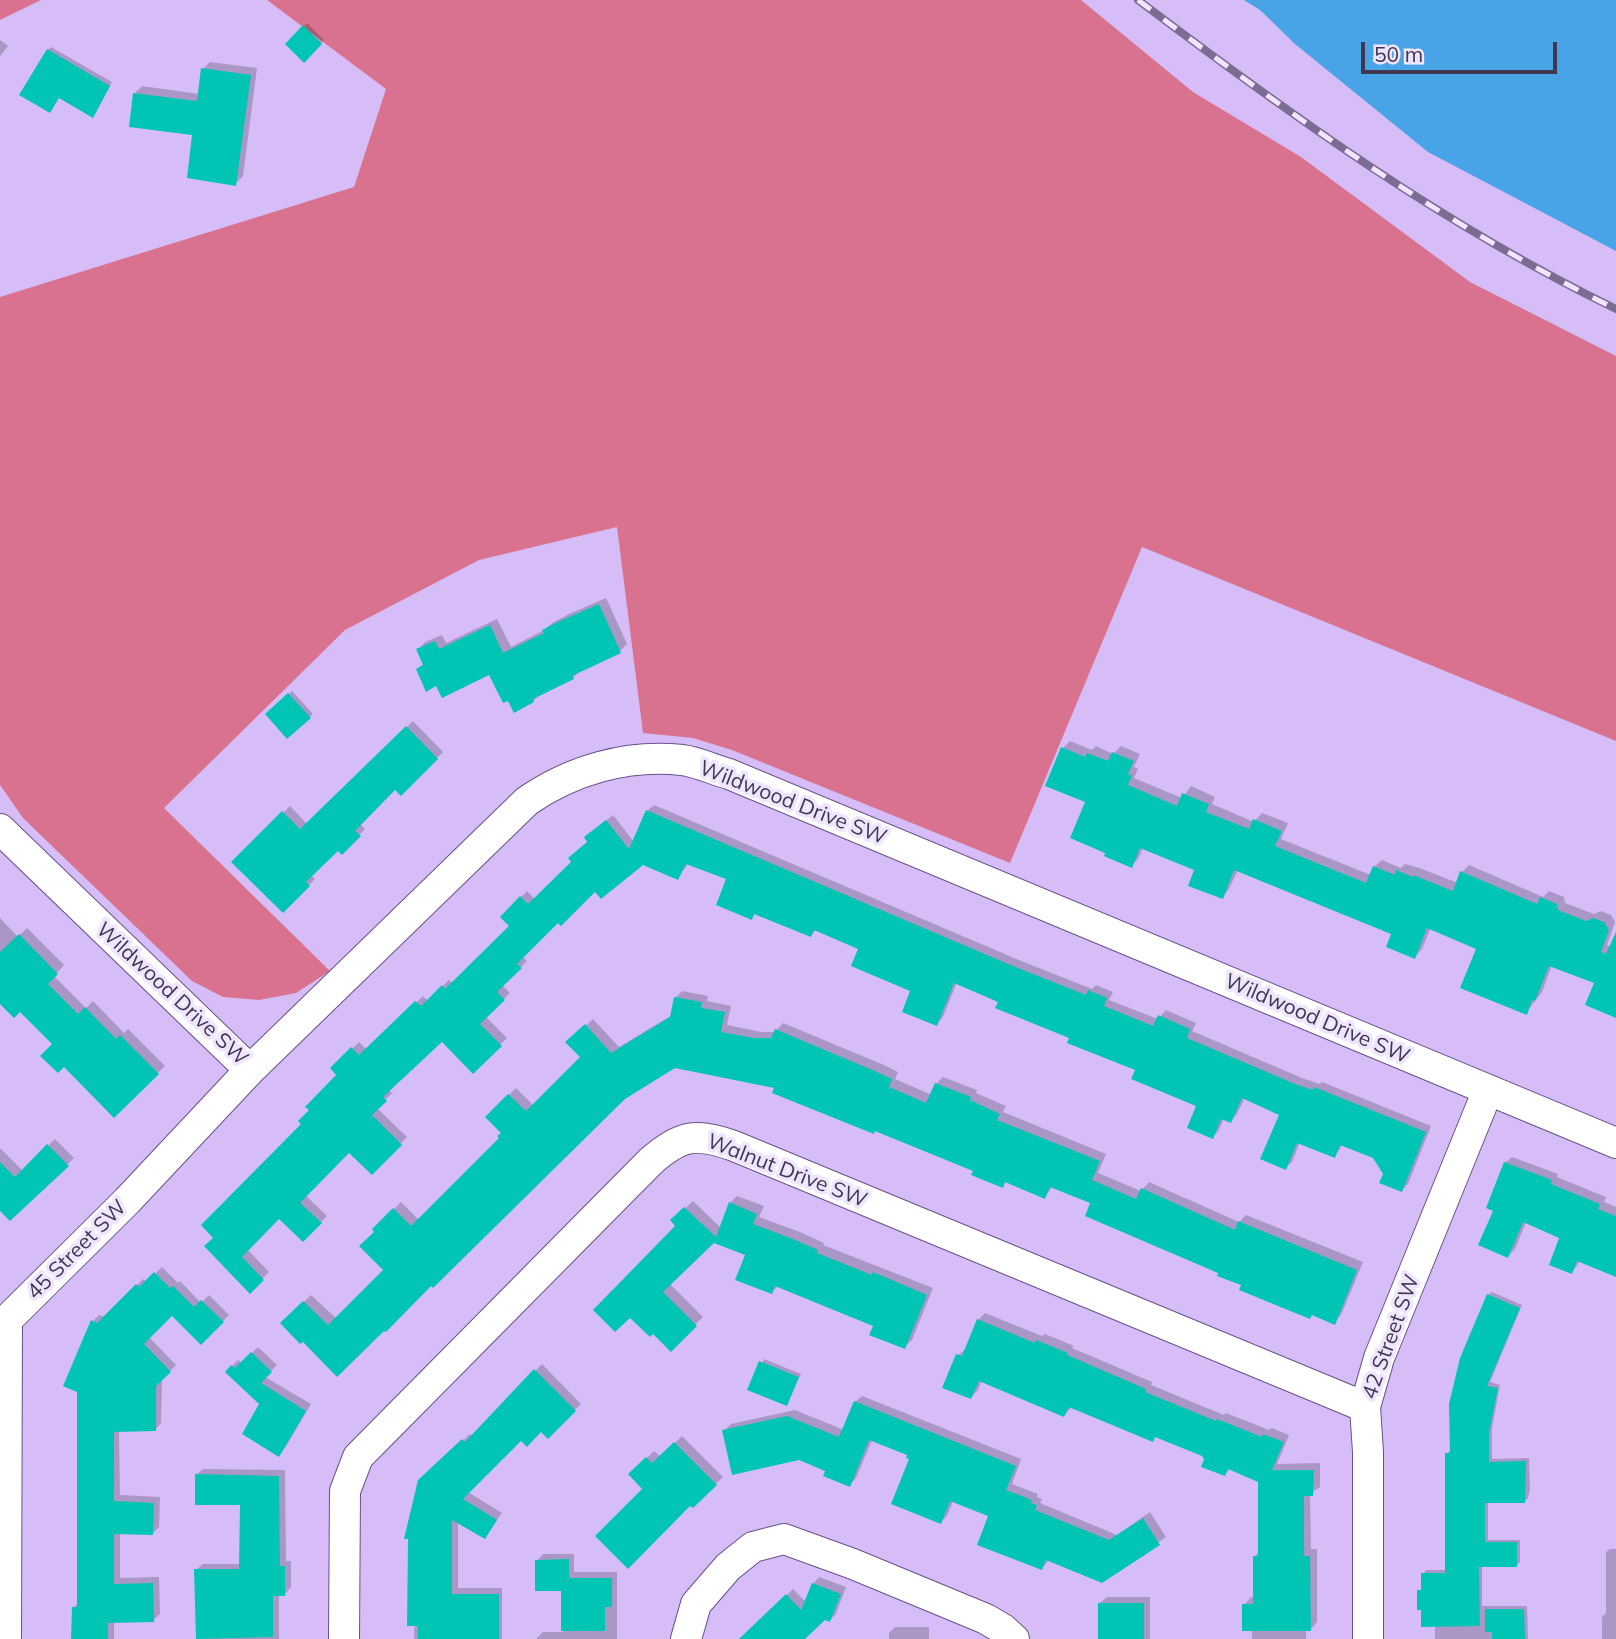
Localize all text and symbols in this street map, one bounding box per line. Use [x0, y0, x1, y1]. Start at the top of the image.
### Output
scale bar [1364, 28, 1560, 72]
text: 50 m [1374, 41, 1423, 67]
street label: Wildwood Drive SW [696, 756, 890, 850]
street label: Wildwood Drive SW [91, 917, 253, 1071]
street label: Wildwood Drive SW [1221, 969, 1413, 1069]
street label: Walnut Drive SW [703, 1129, 871, 1213]
street label: 45 Street SW [22, 1195, 132, 1305]
street label: 42 Street SW [1357, 1271, 1425, 1403]

